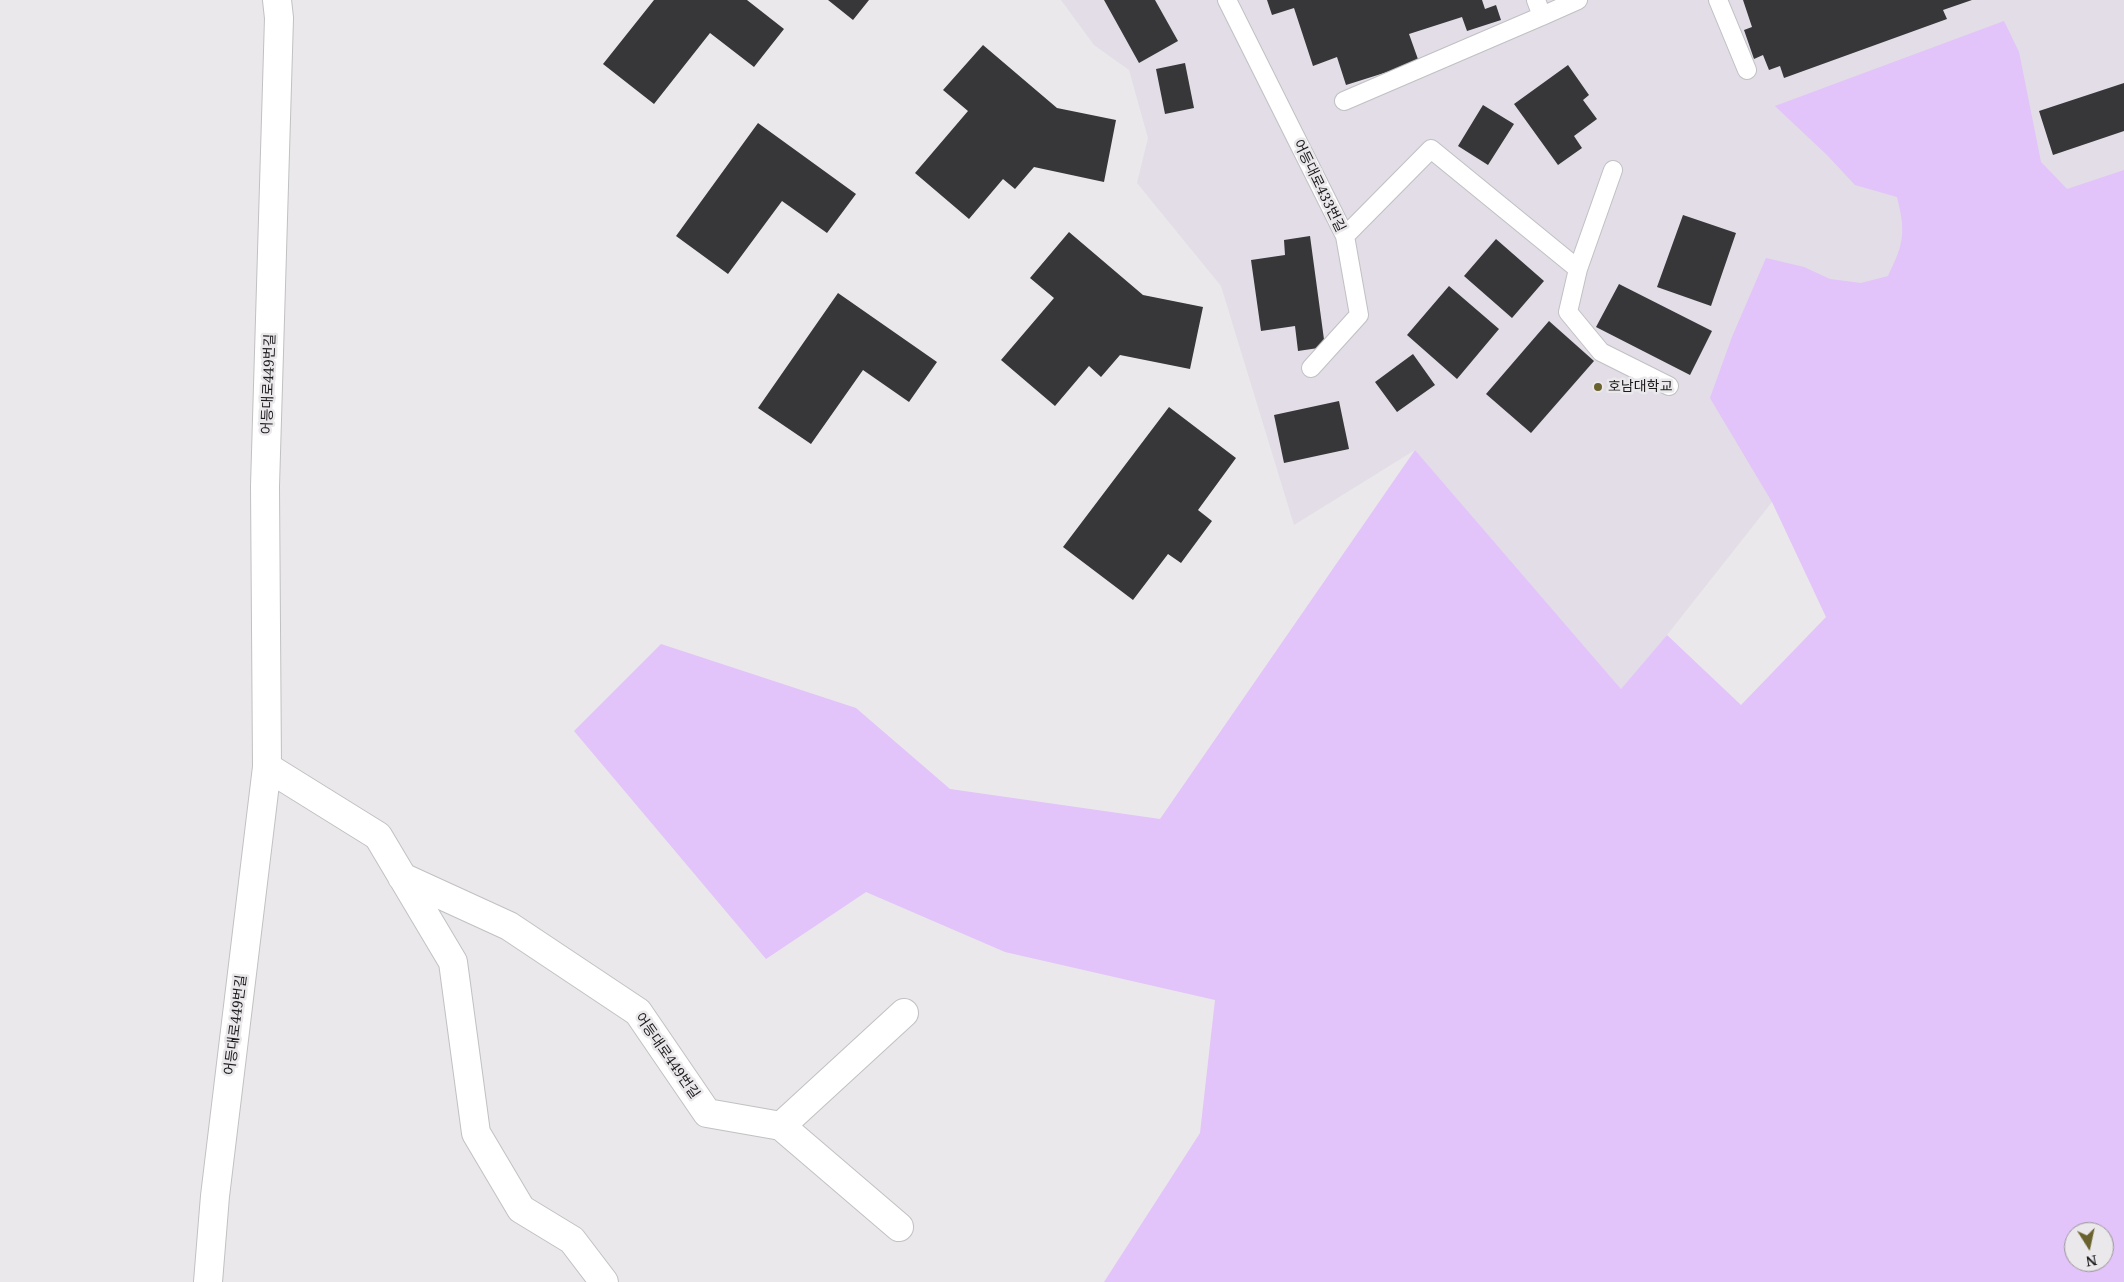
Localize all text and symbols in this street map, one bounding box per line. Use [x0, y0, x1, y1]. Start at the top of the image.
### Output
street label: 어등대로433번길 [1289, 137, 1349, 235]
street label: 어등대로449번길 [259, 333, 279, 435]
place label: 호남대학교 [1608, 379, 1672, 395]
marker: 호남대학교 [1592, 381, 1604, 393]
street label: 어등대로449번길 [222, 974, 250, 1076]
street label: 어등대로449번길 [631, 1010, 703, 1102]
north arrow [2064, 1222, 2114, 1272]
text: N [2084, 1251, 2099, 1272]

